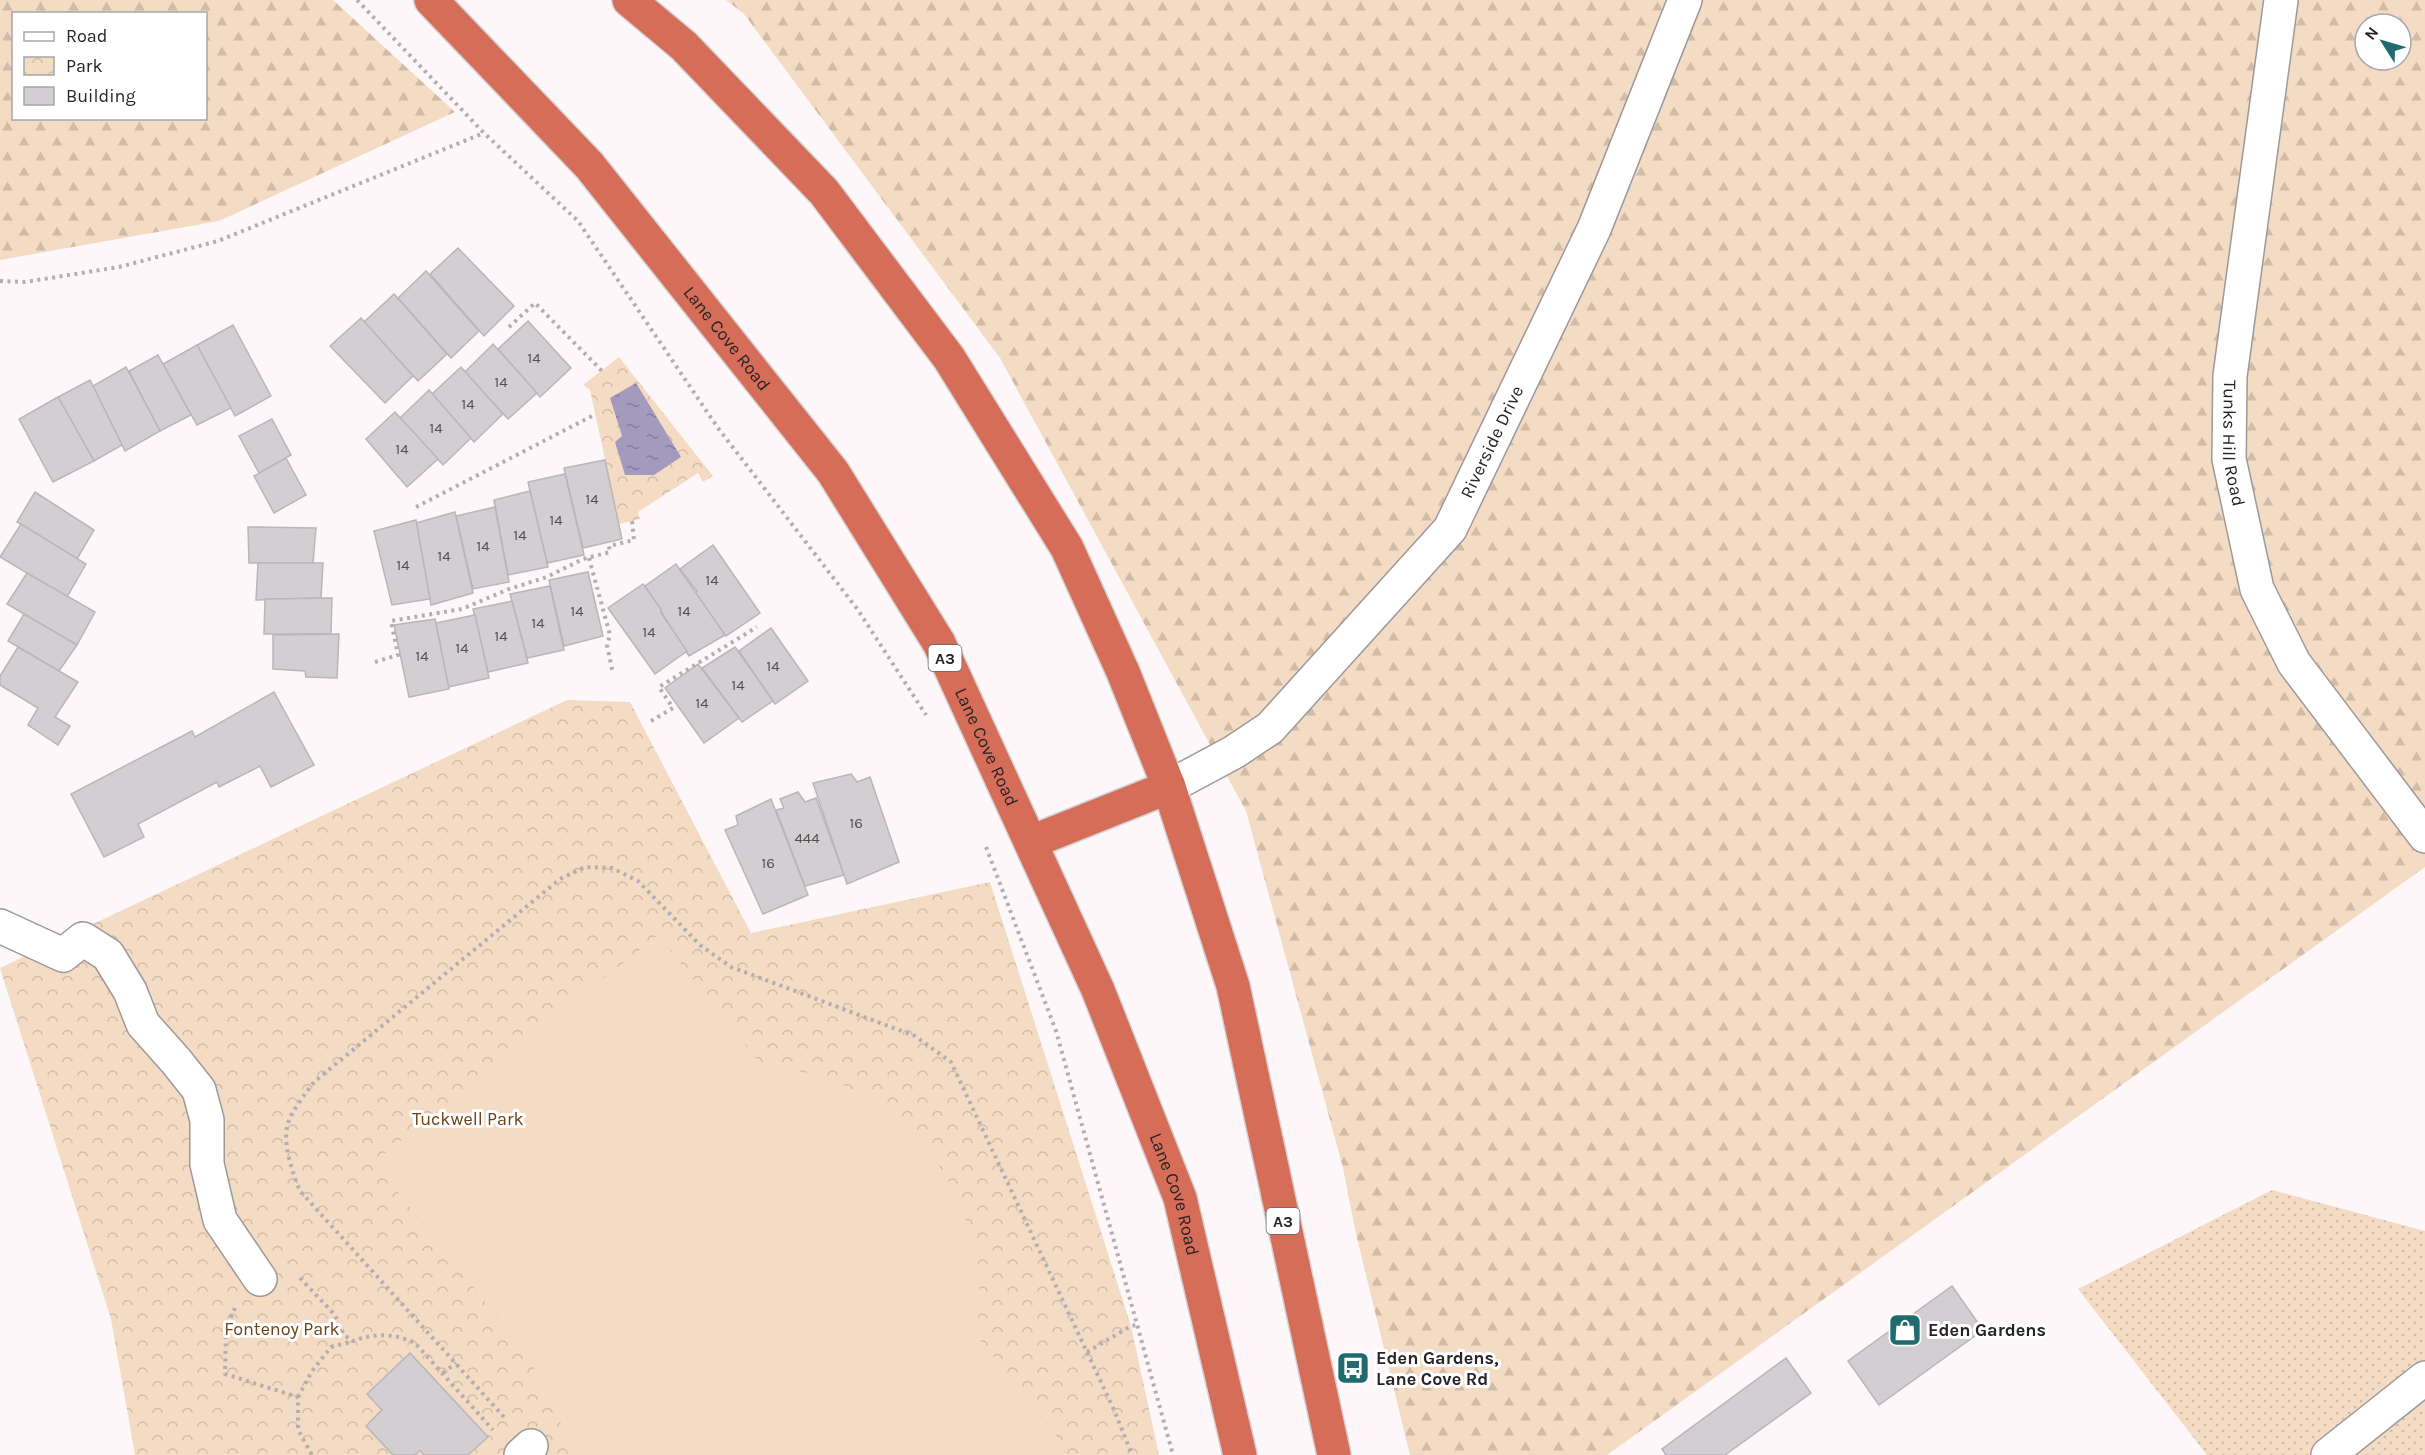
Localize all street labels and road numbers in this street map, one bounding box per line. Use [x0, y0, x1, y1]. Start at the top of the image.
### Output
street label: Lane Cove Road [679, 282, 775, 395]
street label: Tunks Hill Road [2218, 380, 2250, 508]
street label: Riverside Drive [1455, 382, 1528, 502]
road number: A3 [928, 645, 962, 671]
street label: Lane Cove Road [950, 684, 1023, 809]
street label: Lane Cove Road [1144, 1130, 1204, 1258]
road number: A3 [1266, 1208, 1300, 1234]

